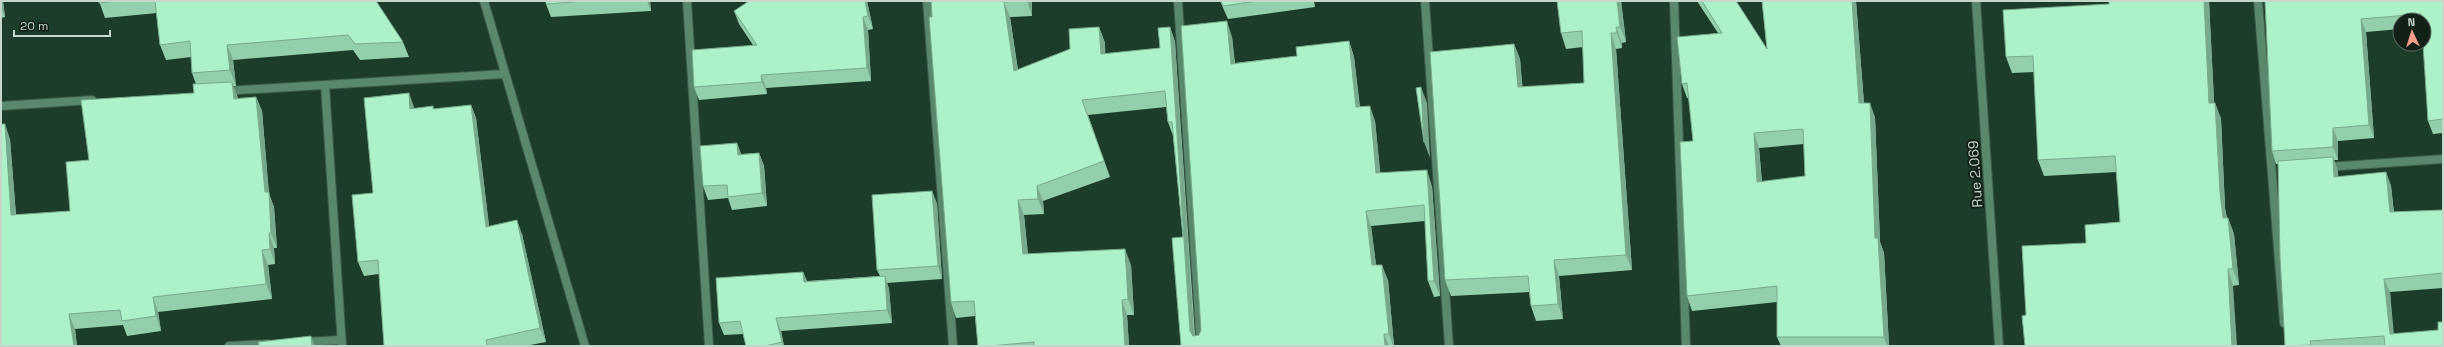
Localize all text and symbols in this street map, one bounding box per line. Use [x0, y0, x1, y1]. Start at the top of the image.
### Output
scale bar [14, 12, 110, 38]
north arrow [2392, 12, 2432, 52]
text: N [2407, 15, 2415, 29]
text: 20 m [20, 18, 48, 34]
street label: Rue 2.069 [1964, 140, 1986, 208]

